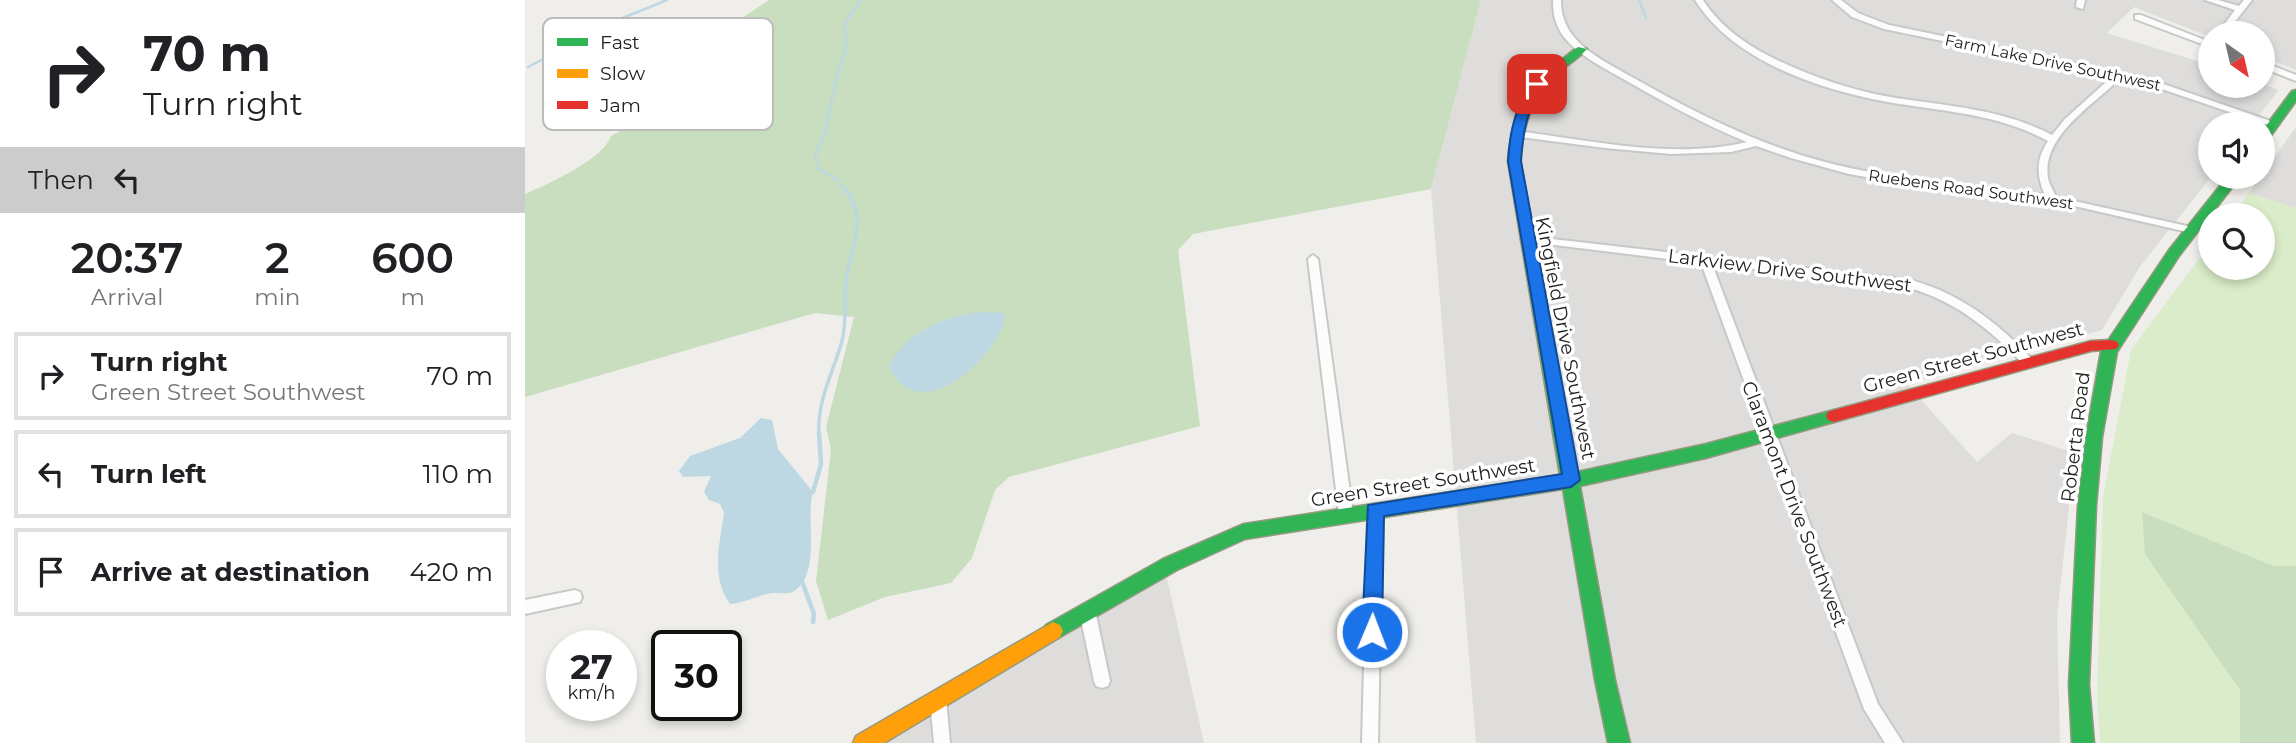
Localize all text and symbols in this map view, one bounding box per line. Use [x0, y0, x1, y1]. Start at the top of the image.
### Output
legend [543, 18, 773, 130]
north arrow [2198, 21, 2275, 98]
map controls [2198, 21, 2275, 280]
text: 70 m [143, 24, 271, 83]
icon: right [28, 28, 119, 119]
street label: Farm Lake Drive Southwest [1943, 30, 2163, 95]
text: Fast [600, 31, 640, 54]
pin [1507, 54, 1567, 114]
text: Slow [600, 62, 645, 85]
icon: arrive [1518, 65, 1556, 103]
text: Turn right [143, 84, 303, 123]
text: Jam [599, 94, 641, 117]
button: sound [2198, 112, 2275, 189]
icon: left [108, 161, 146, 199]
text: Then [28, 164, 94, 196]
street label: Ruebens Road Southwest [1867, 166, 2075, 213]
button: search [2198, 203, 2275, 280]
street label: Kingfield Drive Southwest [1531, 215, 1600, 462]
text: 20:37 [71, 232, 183, 284]
text: 2 [265, 232, 290, 284]
text: 600 [371, 232, 454, 284]
street label: Larkview Drive Southwest [1667, 244, 1913, 297]
text: Arrival [91, 283, 163, 311]
text: min [254, 283, 300, 311]
text: m [400, 283, 425, 311]
street label: Green Street Southwest [1861, 317, 2086, 398]
text: Turn right [91, 346, 227, 378]
icon: right [32, 357, 70, 395]
text: 70 m [427, 360, 493, 392]
street label: Roberta Road [2056, 371, 2095, 504]
text: Green Street Southwest [91, 378, 366, 406]
street label: Claramont Drive Southwest [1737, 378, 1852, 631]
street label: Green Street Southwest [1309, 453, 1537, 512]
icon: left [32, 455, 70, 493]
text: Turn left [91, 458, 207, 490]
text: 110 m [423, 458, 493, 490]
icon: arrive [32, 553, 70, 591]
text: Arrive at destination [91, 556, 370, 588]
text: 420 m [410, 556, 493, 588]
position arrow [1335, 595, 1409, 669]
speed limit sign: 30 [651, 630, 742, 721]
text: 27 [570, 645, 613, 688]
text: km/h [567, 682, 616, 704]

